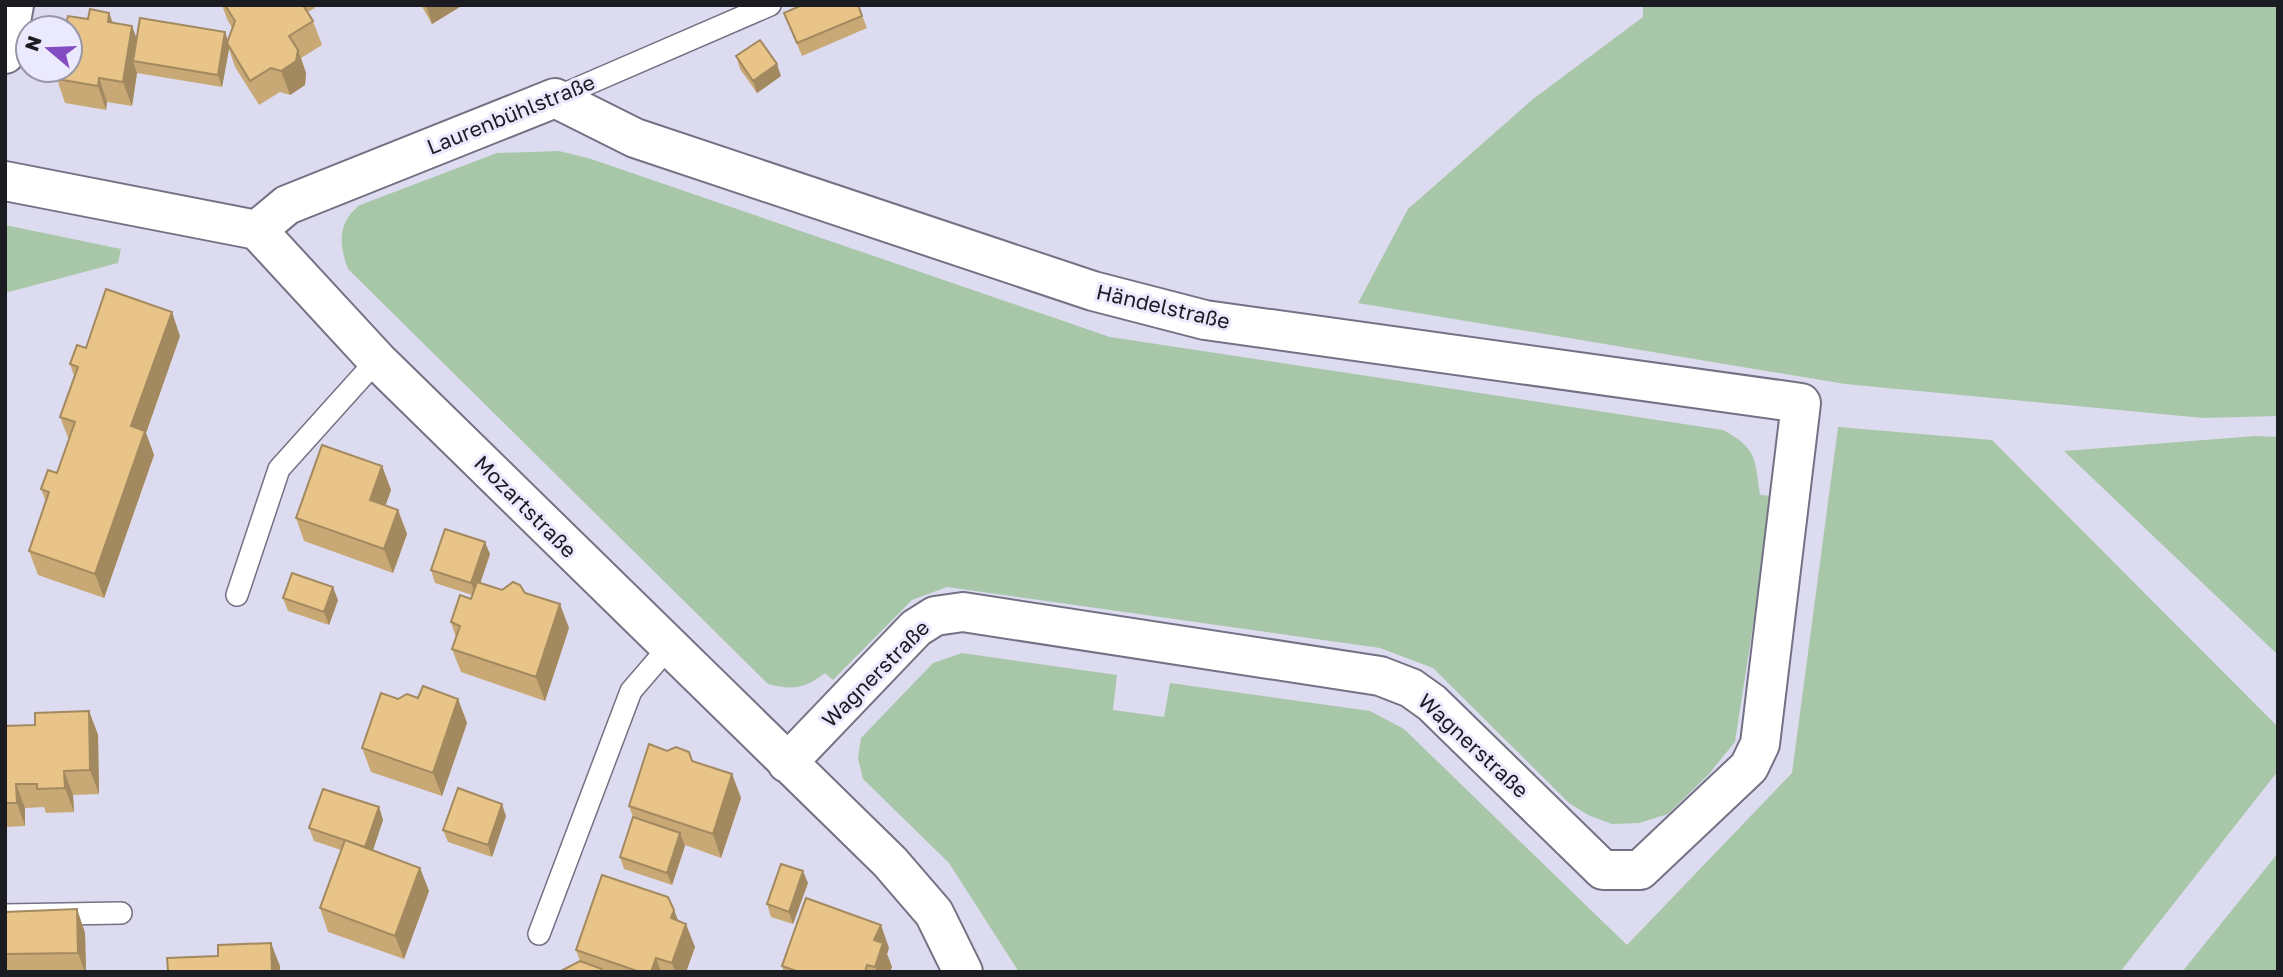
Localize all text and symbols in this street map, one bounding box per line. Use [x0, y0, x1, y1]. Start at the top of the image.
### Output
north arrow [14, 14, 84, 84]
text: N [19, 33, 46, 54]
street label: Laurenbühlstraße [423, 69, 598, 160]
street label: Händelstraße [1094, 278, 1233, 334]
street label: Mozartstraße [469, 450, 582, 563]
street label: Wagnerstraße [816, 614, 934, 732]
street label: Wagnerstraße [1413, 688, 1534, 803]

